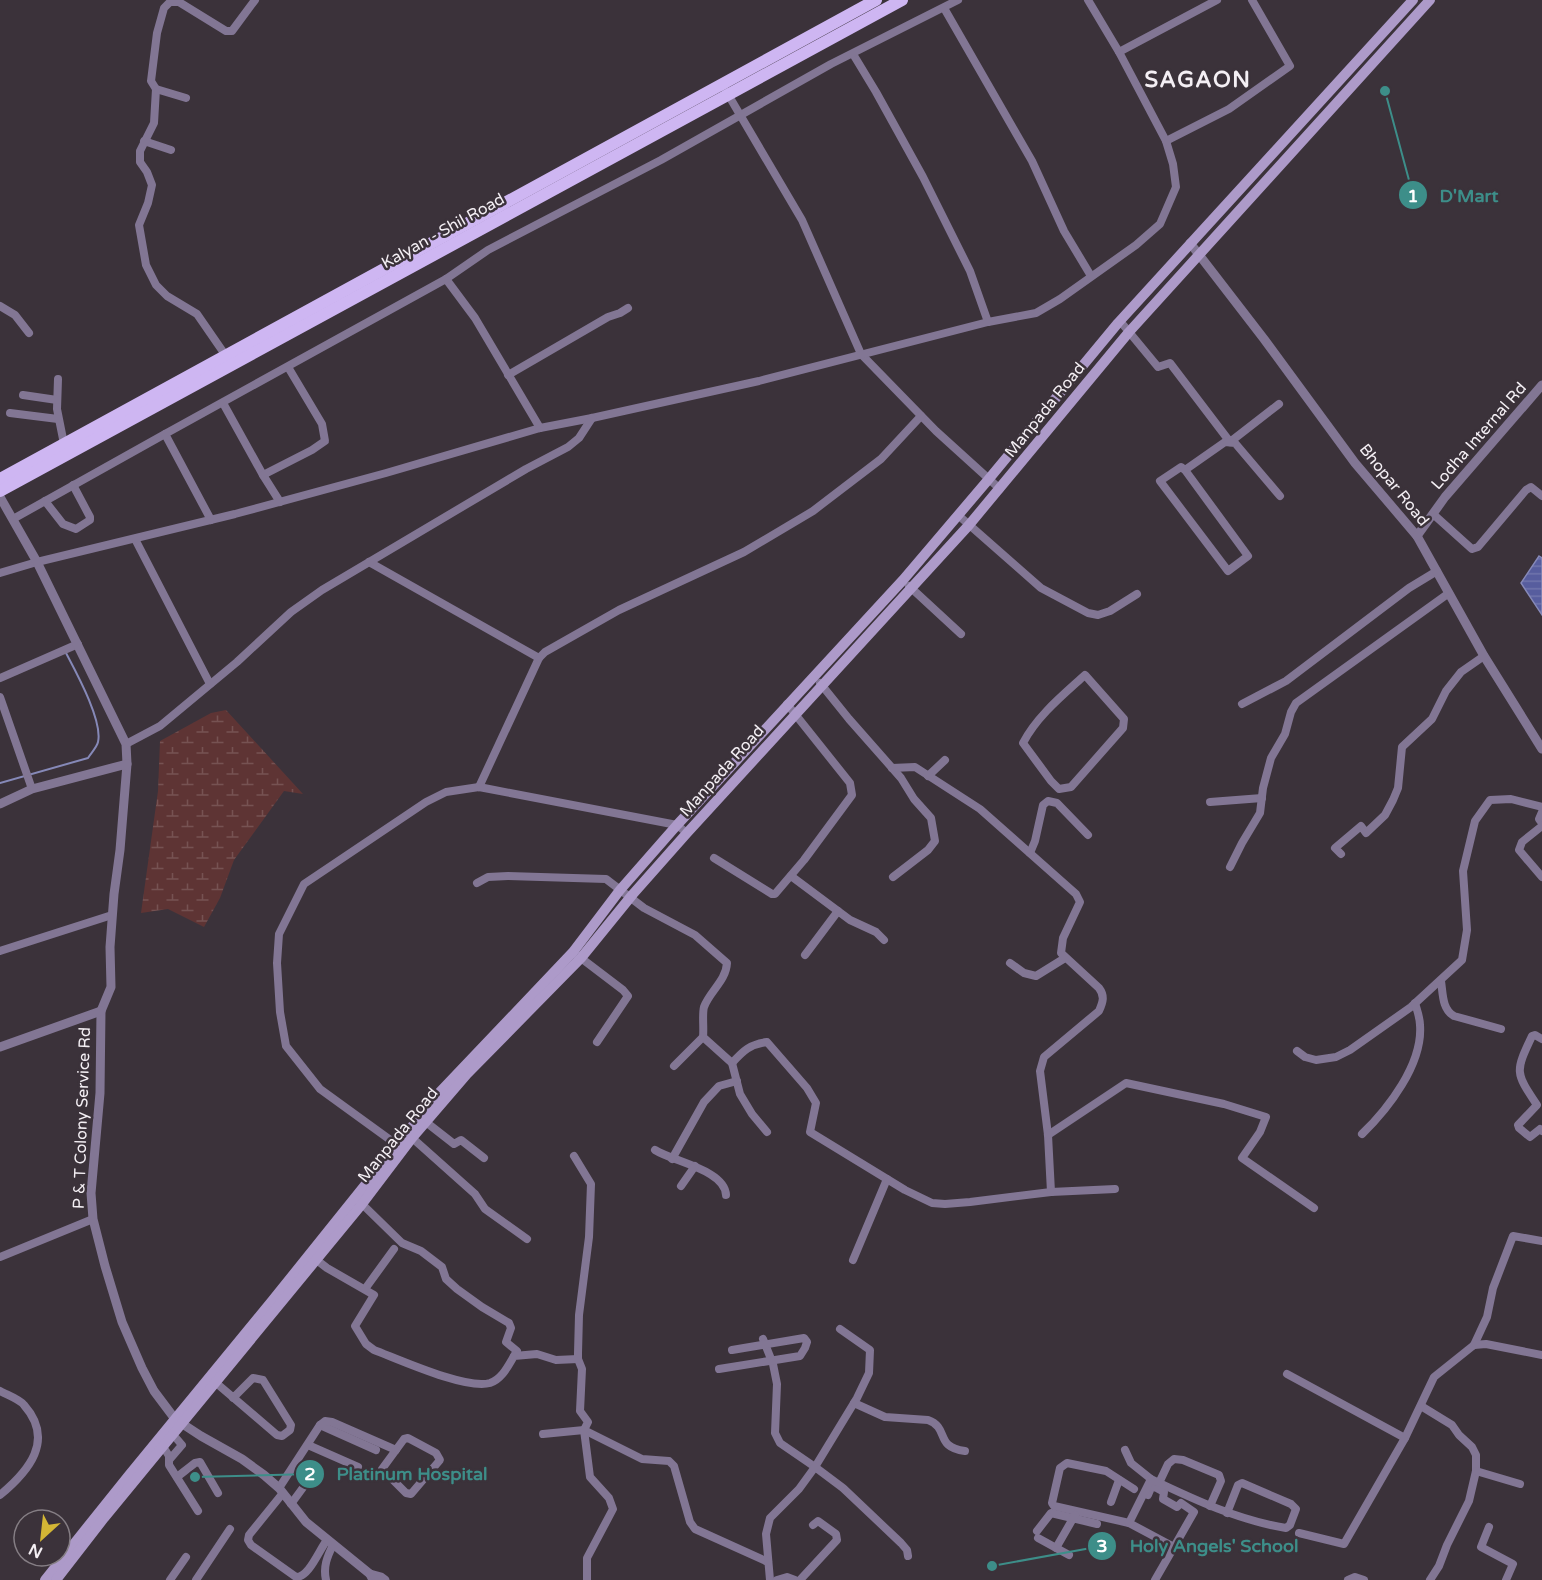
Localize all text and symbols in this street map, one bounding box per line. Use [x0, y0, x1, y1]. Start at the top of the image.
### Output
district label: SAGAON [1145, 67, 1251, 93]
callout: D'Mart [1398, 177, 1510, 213]
text: 1 [1407, 185, 1419, 207]
text: D'Mart [1440, 185, 1499, 207]
street label: Kalyan - Shil Road [378, 189, 508, 273]
street label: Manpada Road [1000, 358, 1090, 462]
street label: Lodha Internal Rd [1427, 378, 1531, 494]
street label: Bhopar Road [1355, 440, 1433, 530]
street label: Manpada Road [676, 721, 768, 821]
street label: P & T Colony Service Rd [69, 1027, 95, 1209]
street label: Manpada Road [353, 1083, 443, 1187]
callout: Platinum Hospital [295, 1456, 500, 1492]
text: 2 [304, 1463, 316, 1485]
text: Platinum Hospital [336, 1463, 488, 1485]
north arrow [12, 1508, 72, 1568]
callout: Holy Angels' School [1087, 1528, 1310, 1564]
text: 3 [1096, 1535, 1108, 1557]
text: Holy Angels' School [1130, 1535, 1298, 1557]
text: N [25, 1539, 46, 1562]

